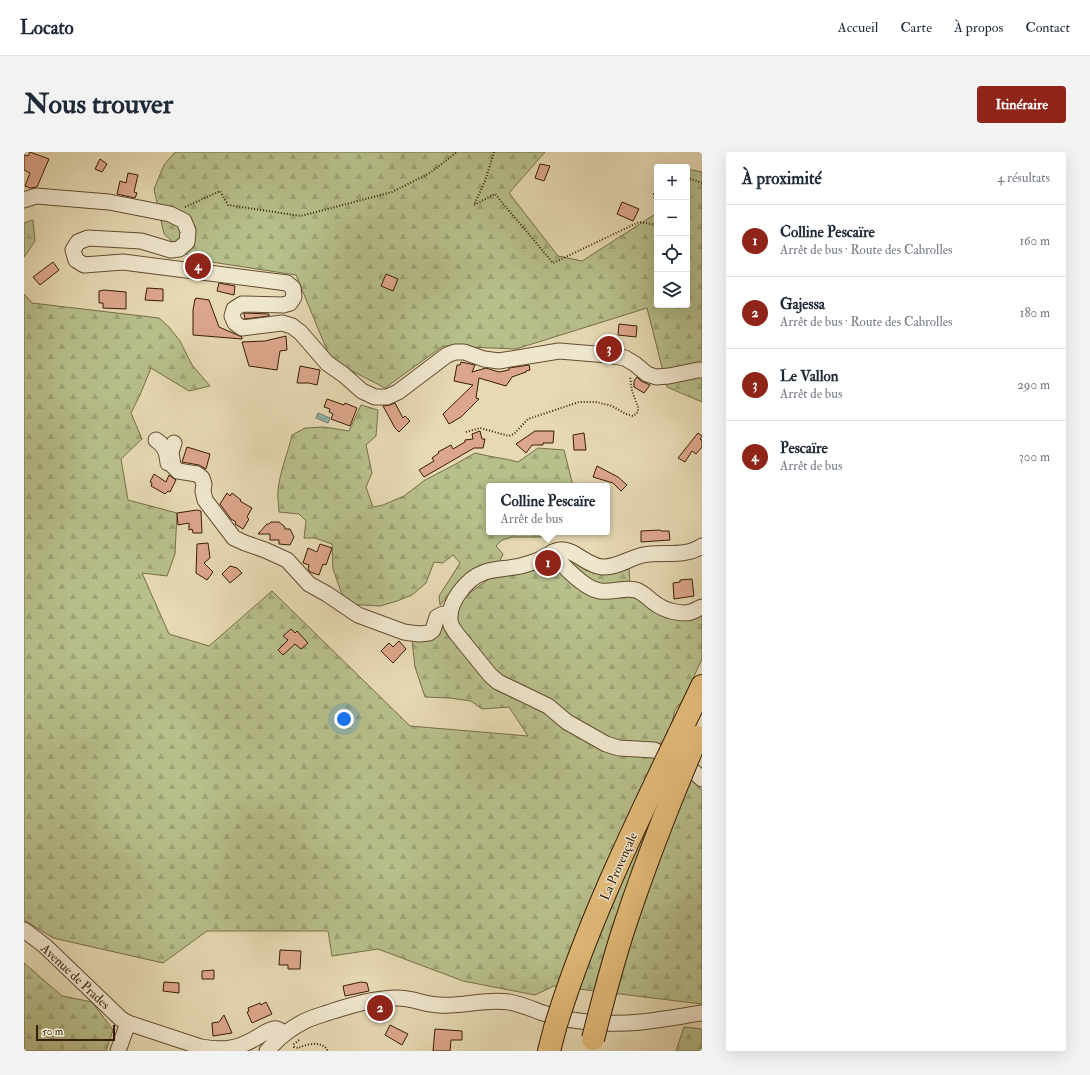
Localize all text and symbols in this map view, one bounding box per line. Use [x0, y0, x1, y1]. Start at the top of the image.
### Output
text: Locato [20, 16, 74, 40]
text: Accueil [838, 19, 878, 36]
text: Carte [900, 19, 932, 36]
text: À propos [954, 19, 1003, 36]
text: Contact [1025, 19, 1070, 36]
button: Itinéraire [977, 86, 1066, 123]
text: Nous trouver [24, 87, 173, 122]
map controls [654, 164, 690, 308]
button: + [654, 164, 690, 200]
text: À proximité [742, 168, 822, 189]
text: 4 résultats [997, 170, 1050, 186]
button: − [654, 200, 690, 236]
text: Colline Pescaïre [780, 223, 875, 242]
text: 1 [753, 233, 757, 249]
text: 160 m [1019, 233, 1050, 249]
button: locate [654, 236, 690, 272]
text: Arrêt de bus · Route des Cabrolles [780, 242, 953, 258]
pin: 4 [185, 251, 211, 281]
button: layers [654, 272, 690, 308]
text: Gajessa [780, 295, 825, 314]
text: 2 [752, 305, 758, 321]
text: 180 m [1020, 305, 1050, 321]
text: Arrêt de bus · Route des Cabrolles [780, 314, 953, 330]
pin: 3 [596, 334, 622, 364]
text: Le Vallon [780, 367, 838, 386]
text: 3 [753, 377, 758, 393]
text: 290 m [1017, 377, 1050, 393]
text: Arrêt de bus [780, 386, 842, 402]
text: Pescaïre [780, 439, 828, 458]
text: 4 [751, 449, 759, 465]
text: 300 m [1019, 449, 1050, 465]
text: Arrêt de bus [780, 458, 842, 474]
popup [486, 483, 610, 535]
text: Colline Pescaïre [501, 492, 595, 511]
text: Arrêt de bus [501, 511, 563, 527]
pin: 1 [535, 548, 561, 578]
your location [334, 709, 354, 729]
street label: La Provençale [597, 829, 641, 903]
street label: Avenue de Prades [37, 940, 114, 1013]
pin: 2 [367, 993, 393, 1023]
scale bar [36, 1023, 115, 1042]
text: 50 m [42, 1025, 63, 1038]

